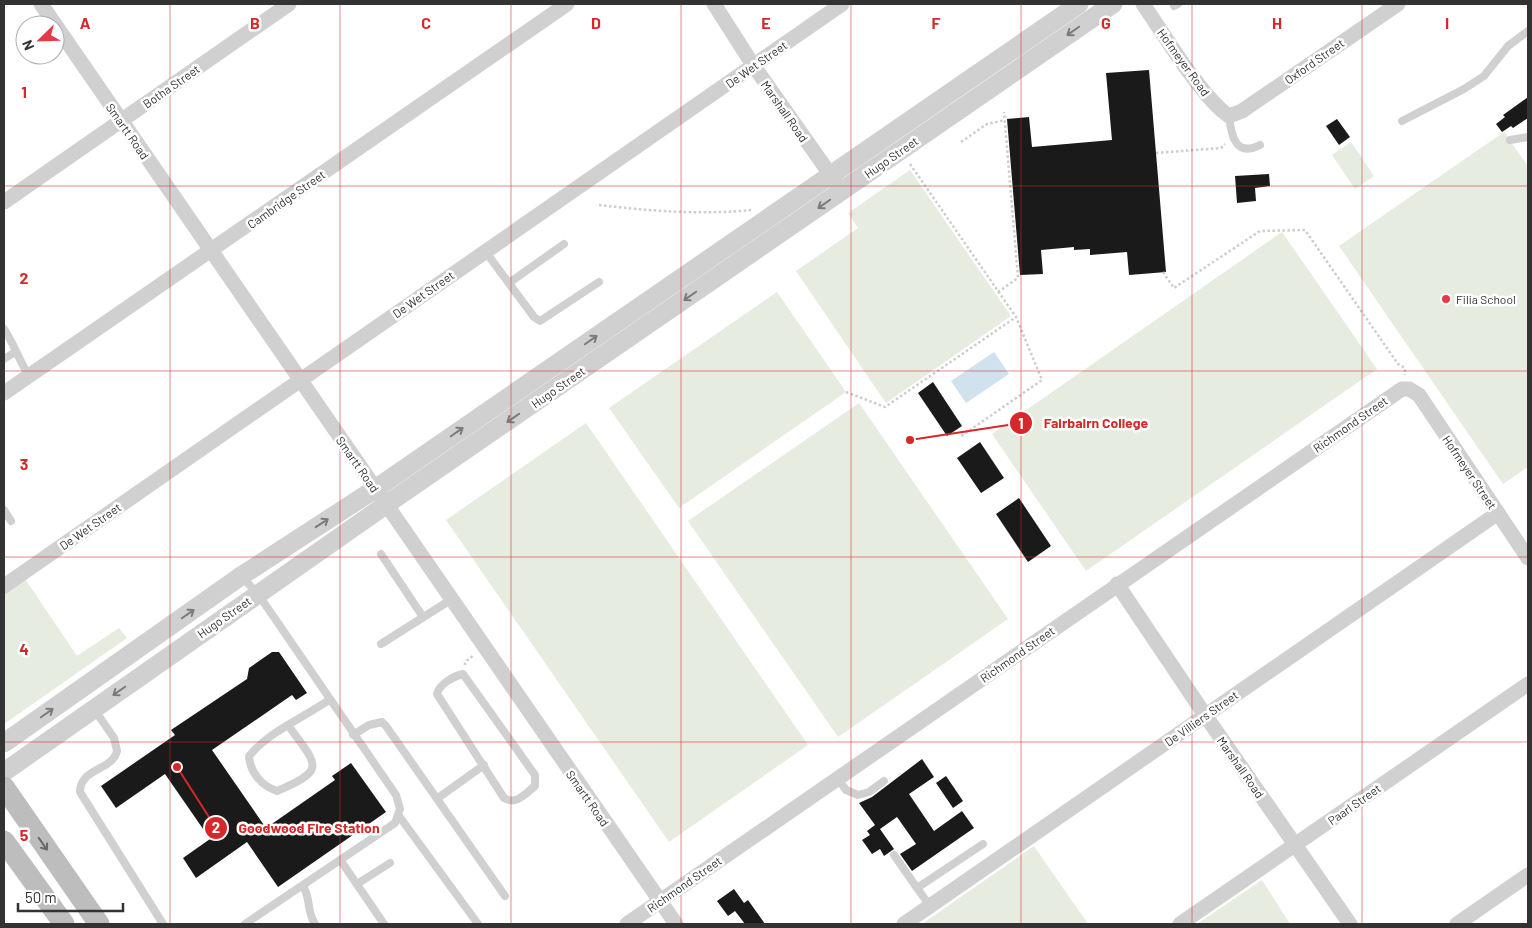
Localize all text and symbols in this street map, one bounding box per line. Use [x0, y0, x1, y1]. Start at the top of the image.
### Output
text: A [80, 13, 91, 32]
text: B [250, 13, 260, 32]
text: C [421, 13, 431, 32]
text: D [591, 13, 601, 32]
text: E [761, 13, 771, 32]
text: F [932, 13, 941, 32]
text: G [1101, 13, 1111, 32]
text: H [1272, 13, 1282, 32]
text: I [1445, 13, 1449, 32]
north arrow [15, 15, 65, 65]
one-way arrow [1066, 26, 1080, 37]
street label: Hofmeyer Road [1155, 26, 1213, 98]
street label: Oxford Street [1282, 35, 1346, 87]
text: N [18, 38, 37, 53]
street label: De Wet Street [722, 38, 790, 90]
street label: Botha Street [140, 61, 202, 111]
street label: Marshall Road [759, 78, 811, 144]
text: 1 [21, 82, 27, 101]
street label: Smartt Road [104, 100, 152, 162]
street label: Hugo Street [861, 133, 921, 181]
street label: Cambridge Street [244, 167, 328, 231]
one-way arrow [817, 199, 831, 209]
text: 2 [20, 268, 29, 287]
street label: De Wet Street [389, 268, 457, 320]
one-way arrow [683, 291, 697, 301]
place label: Filia School [1456, 292, 1516, 306]
marker: Filia School [1440, 293, 1452, 305]
one-way arrow [583, 335, 597, 345]
street label: Hugo Street [528, 363, 588, 411]
street label: Richmond Street [1310, 393, 1390, 455]
callout: Fairbairn College [1009, 409, 1158, 438]
one-way arrow [506, 412, 520, 423]
text: 1 [1018, 414, 1024, 432]
text: Fairbairn College [1044, 414, 1149, 431]
one-way arrow [450, 427, 464, 437]
street label: Hofmeyer Street [1440, 432, 1500, 512]
street label: Smartt Road [334, 433, 382, 495]
text: 3 [20, 454, 28, 473]
street label: De Wet Street [56, 500, 124, 552]
one-way arrow [315, 518, 329, 528]
street label: Hugo Street [194, 593, 254, 641]
one-way arrow [180, 609, 194, 619]
street label: Richmond Street [977, 623, 1057, 685]
text: 4 [19, 639, 29, 658]
one-way arrow [113, 686, 127, 696]
street label: De Villiers Street [1162, 687, 1240, 749]
one-way arrow [40, 708, 54, 718]
street label: Marshall Road [1215, 734, 1267, 800]
street label: Smartt Road [564, 767, 612, 829]
street label: Paarl Street [1325, 781, 1383, 827]
callout: Goodwood Fire Station [203, 814, 389, 843]
text: 2 [212, 818, 220, 836]
text: Goodwood Fire Station [238, 819, 380, 836]
text: 5 [20, 825, 29, 844]
one-way arrow [38, 837, 48, 851]
street label: Richmond Street [644, 853, 724, 915]
scale bar [18, 880, 122, 912]
text: 50 m [25, 888, 57, 906]

